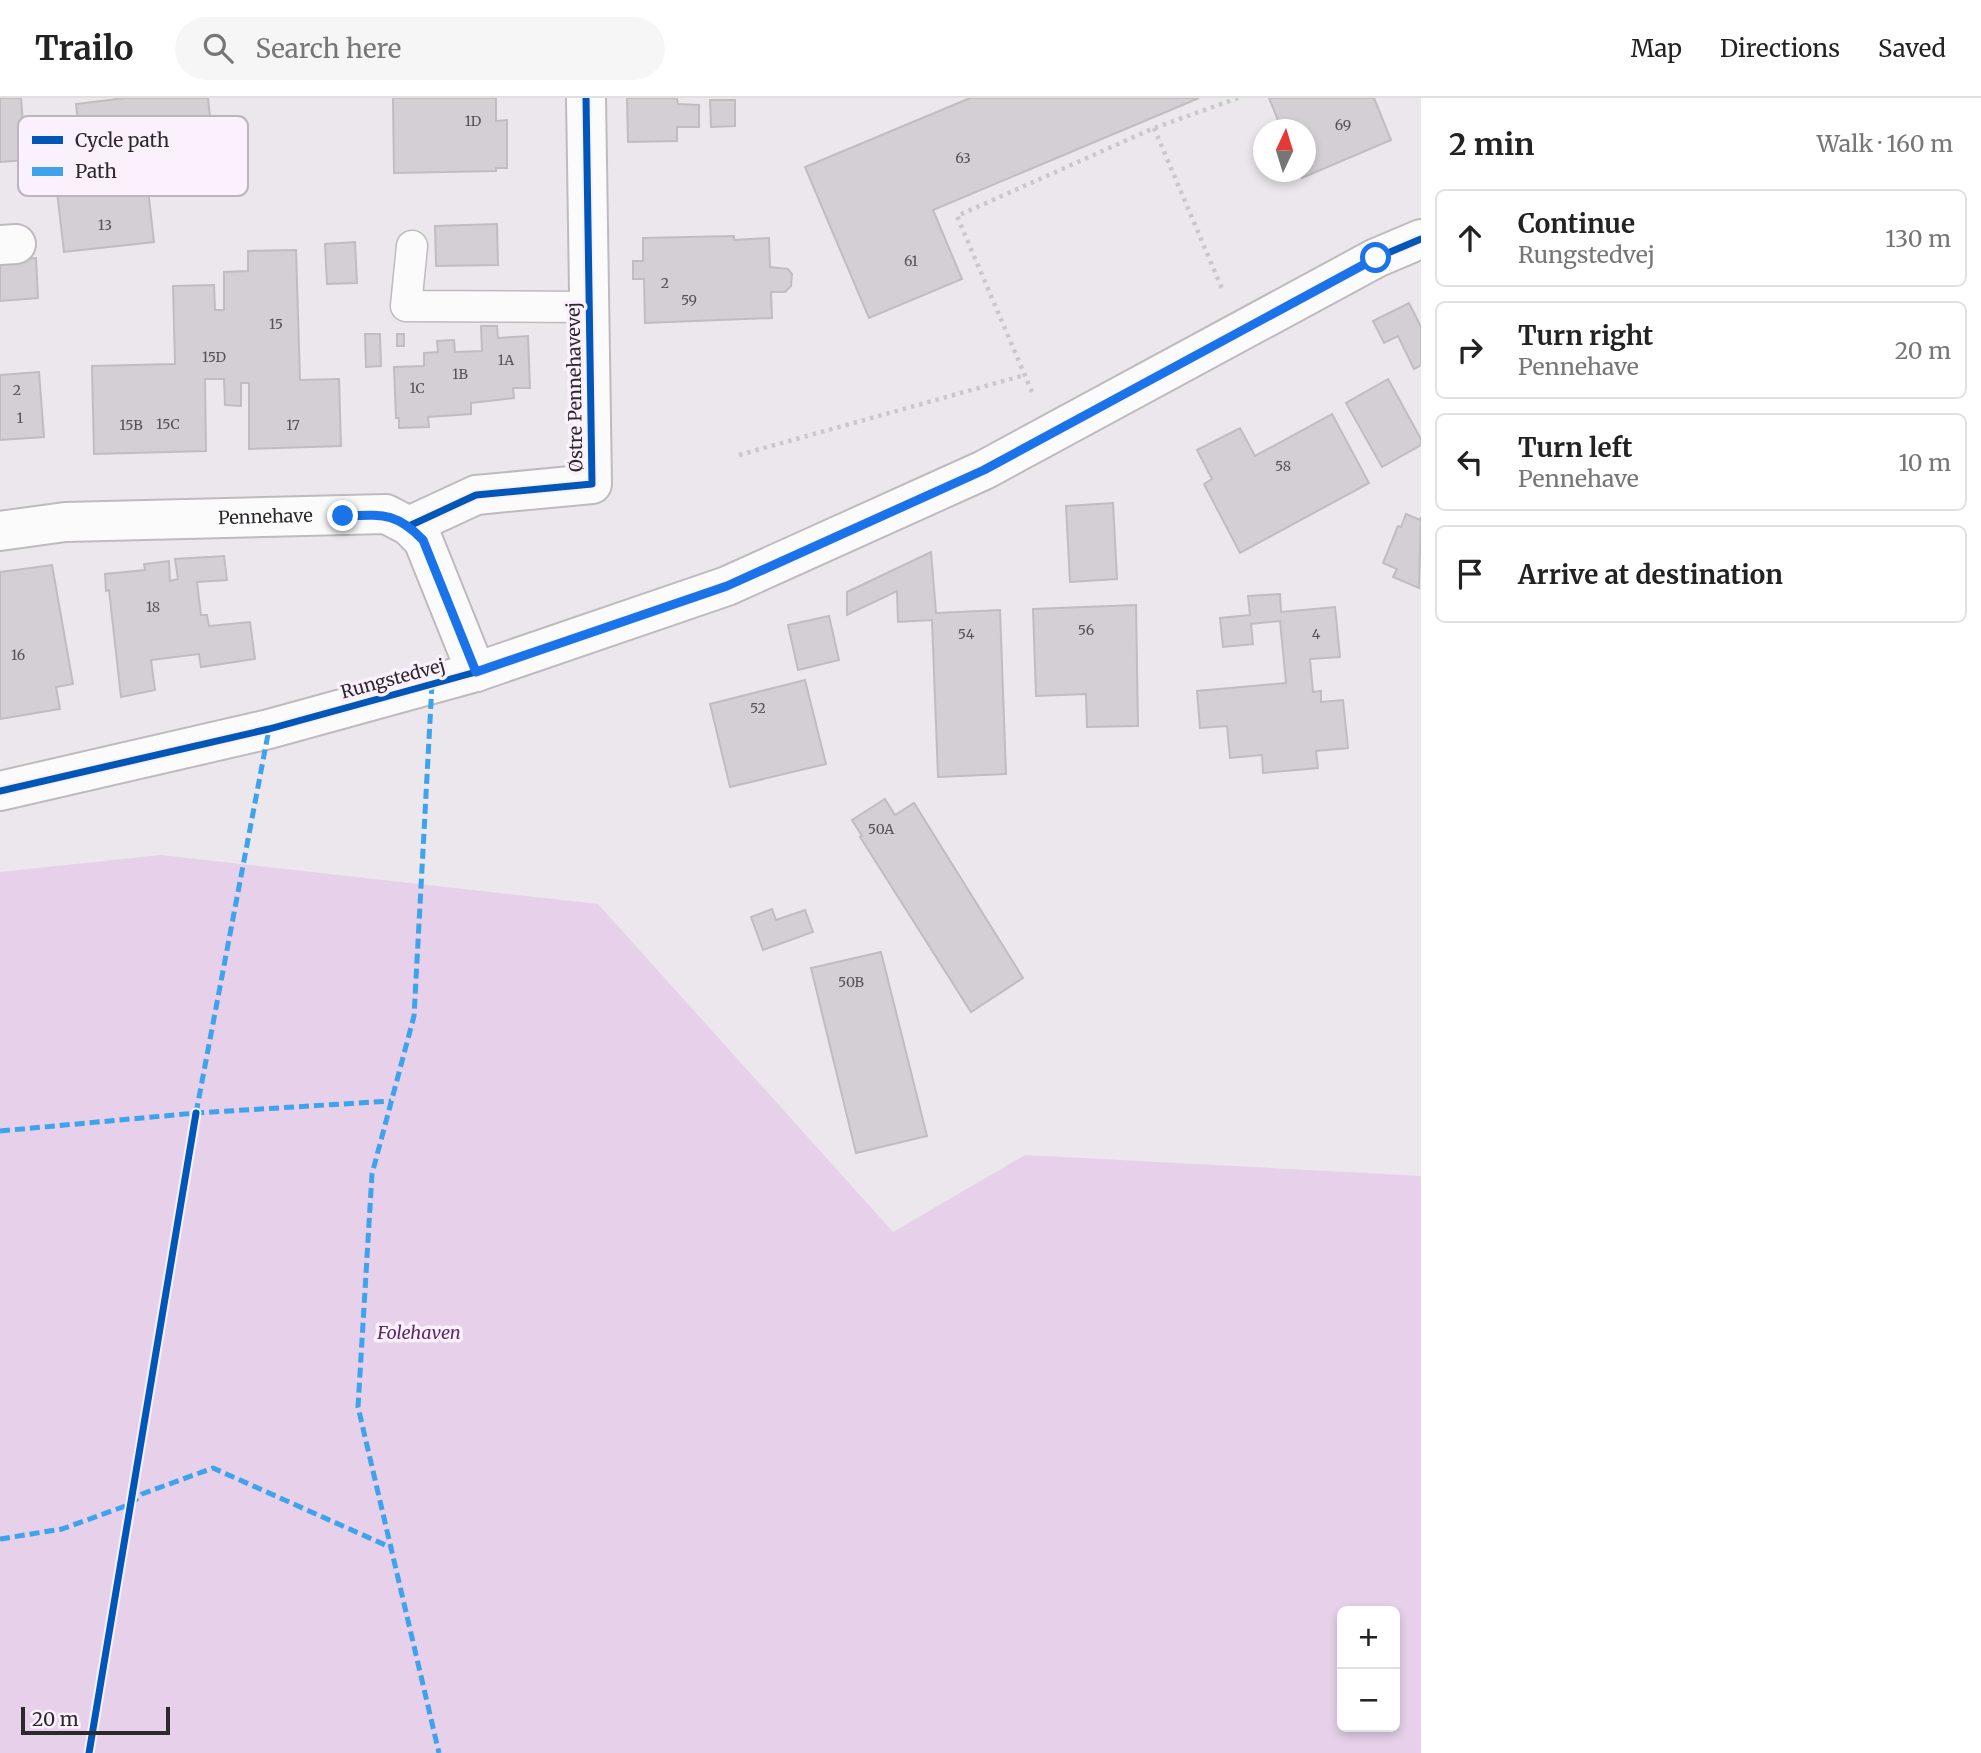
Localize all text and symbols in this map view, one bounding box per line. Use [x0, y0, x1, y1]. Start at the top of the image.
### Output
search box [175, 17, 665, 80]
text: Trailo [35, 28, 133, 69]
icon: search [199, 29, 237, 67]
text: Search here [255, 32, 401, 65]
text: Map [1631, 33, 1682, 64]
text: Directions [1720, 33, 1840, 64]
text: Saved [1878, 33, 1946, 64]
house number: 1D [465, 112, 482, 130]
legend [18, 116, 248, 196]
house number: 69 [1335, 116, 1351, 134]
north arrow [1253, 119, 1316, 182]
text: 2 min [1449, 125, 1534, 163]
text: Cycle path [75, 128, 170, 152]
text: Walk · 160 m [1817, 129, 1953, 158]
house number: 63 [955, 149, 971, 167]
text: Path [75, 159, 117, 183]
text: Continue [1518, 207, 1635, 240]
house number: 13 [98, 216, 112, 234]
icon: ahead [1451, 219, 1489, 257]
text: 130 m [1885, 224, 1951, 253]
text: Rungstedvej [1518, 240, 1655, 269]
route start [1360, 242, 1391, 273]
house number: 61 [904, 252, 918, 270]
house number: 2 [661, 274, 669, 292]
house number: 59 [681, 291, 697, 309]
street label: Østre Pennehavevej [562, 302, 587, 472]
house number: 15 [269, 315, 283, 333]
text: Turn right [1518, 319, 1653, 352]
icon: right [1451, 331, 1489, 369]
text: 20 m [1895, 336, 1951, 365]
house number: 15D [202, 348, 227, 366]
house number: 1A [498, 351, 514, 369]
text: Pennehave [1518, 352, 1639, 381]
house number: 1B [452, 365, 468, 383]
house number: 1C [409, 379, 425, 397]
house number: 2 [13, 381, 21, 399]
house number: 1 [17, 409, 23, 427]
house number: 15C [156, 415, 180, 433]
house number: 15B [119, 416, 143, 434]
house number: 17 [286, 416, 300, 434]
text: Turn left [1518, 431, 1632, 464]
icon: left [1451, 443, 1489, 481]
text: 10 m [1898, 448, 1951, 477]
house number: 58 [1275, 457, 1291, 475]
text: Pennehave [1518, 464, 1639, 493]
route end [327, 500, 358, 531]
street label: Pennehave [218, 504, 313, 529]
icon: arrive [1451, 555, 1489, 593]
text: Arrive at destination [1518, 558, 1783, 591]
house number: 18 [146, 598, 160, 616]
house number: 56 [1078, 621, 1094, 639]
house number: 54 [958, 625, 975, 643]
house number: 4 [1312, 625, 1321, 643]
house number: 16 [11, 646, 25, 664]
street label: Rungstedvej [338, 654, 448, 703]
house number: 52 [750, 699, 766, 717]
house number: 50A [868, 820, 894, 838]
house number: 50B [838, 973, 864, 991]
park label: Folehaven [376, 1321, 461, 1344]
map controls [1337, 1606, 1400, 1732]
button: + [1337, 1606, 1400, 1669]
button: − [1337, 1669, 1400, 1732]
scale bar [21, 1704, 170, 1736]
text: 20 m [32, 1707, 79, 1731]

